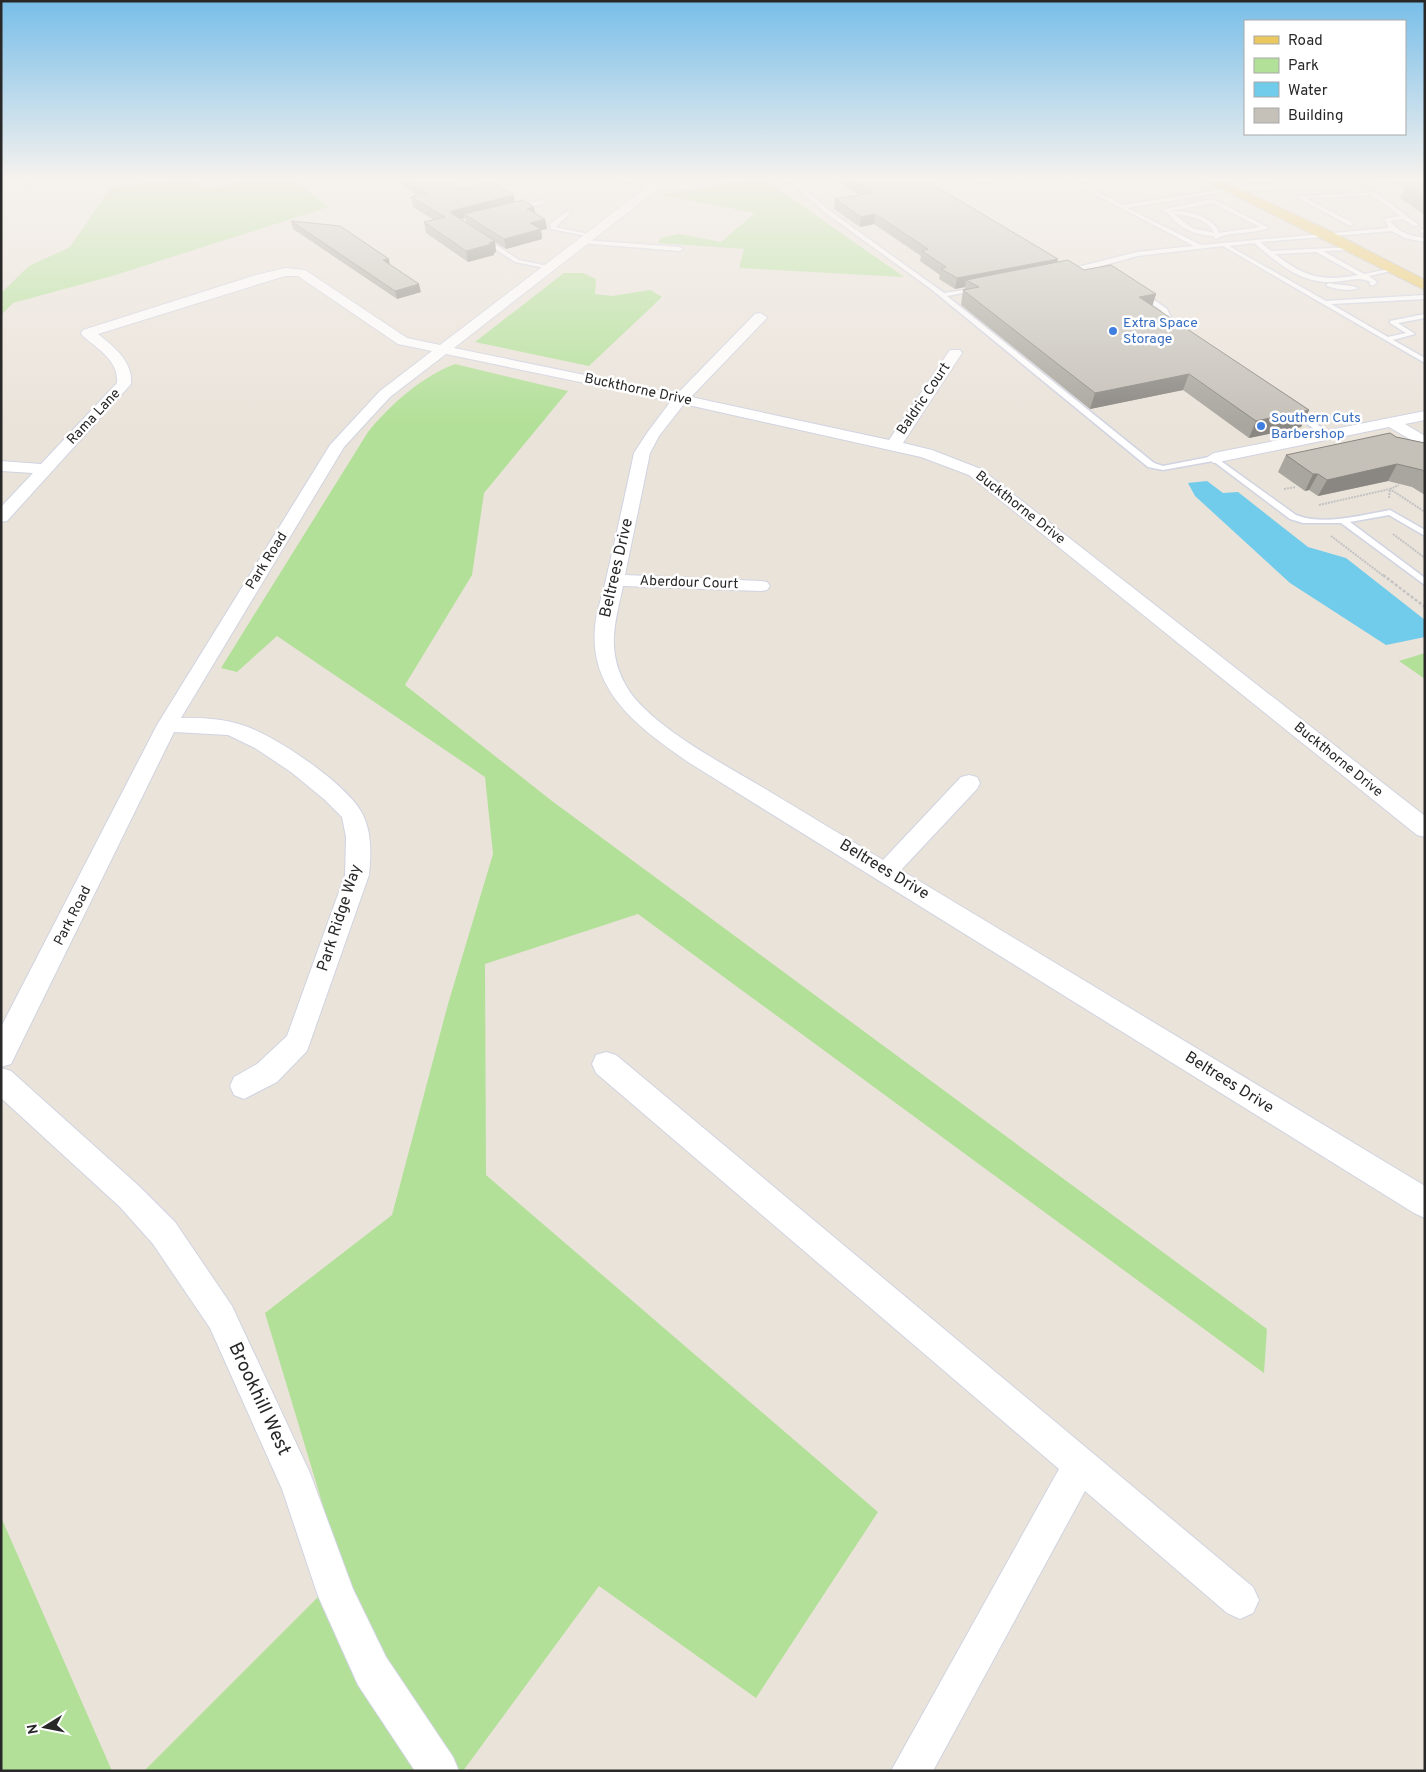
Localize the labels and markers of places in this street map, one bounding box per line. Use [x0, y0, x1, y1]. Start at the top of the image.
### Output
place label: Extra Space Storage [1123, 315, 1198, 348]
marker: Extra Space Storage [1107, 325, 1119, 337]
place label: Southern Cuts Barbershop [1271, 410, 1361, 443]
marker: Southern Cuts Barbershop [1255, 420, 1267, 432]

